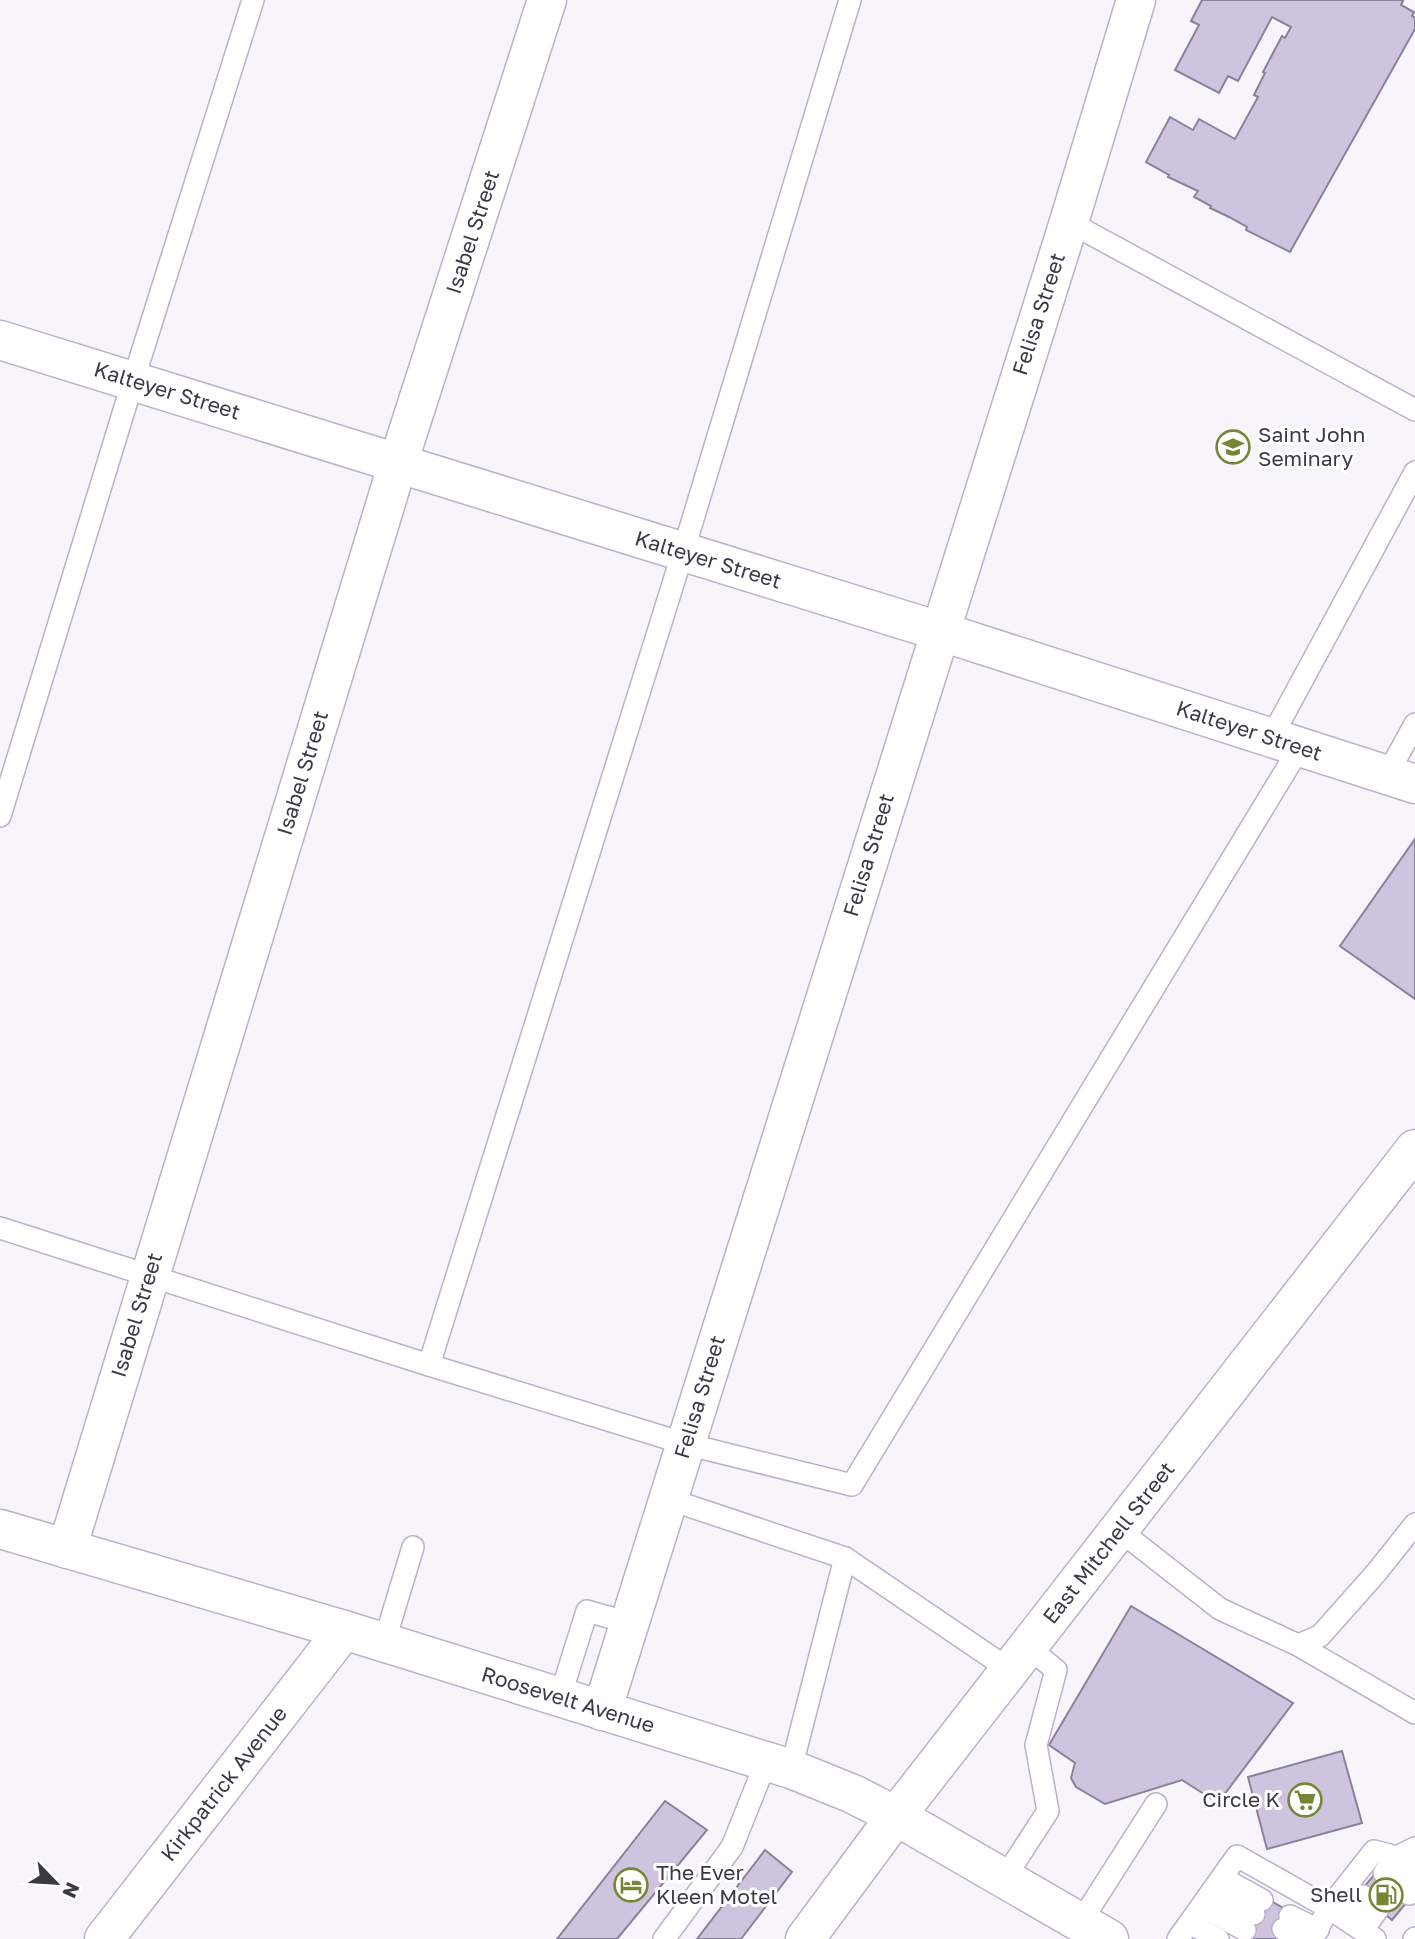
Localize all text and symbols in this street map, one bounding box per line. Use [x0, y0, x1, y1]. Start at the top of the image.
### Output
street label: Isabel Street [440, 166, 504, 297]
street label: Felisa Street [1006, 249, 1070, 378]
street label: Kalteyer Street [91, 355, 244, 425]
place label: Saint John Seminary [1258, 421, 1365, 471]
school or university icon: Saint John Seminary [1214, 428, 1252, 466]
street label: Kalteyer Street [632, 524, 785, 594]
street label: Kalteyer Street [1173, 694, 1325, 766]
street label: Isabel Street [271, 707, 333, 838]
street label: Felisa Street [837, 790, 899, 919]
street label: Isabel Street [105, 1249, 167, 1380]
street label: Felisa Street [668, 1332, 730, 1461]
street label: East Mitchell Street [1037, 1456, 1180, 1629]
street label: Roosevelt Avenue [479, 1660, 658, 1738]
street label: Kirkpatrick Avenue [155, 1701, 292, 1866]
supermarket icon: Circle K [1286, 1781, 1324, 1819]
place label: Circle K [1202, 1786, 1280, 1812]
north arrow [21, 1848, 91, 1918]
place label: The Ever Kleen Motel [656, 1859, 777, 1909]
hotel icon: The Ever Kleen Motel [612, 1866, 650, 1904]
fuel station icon: Shell [1367, 1876, 1405, 1914]
text: N [58, 1879, 85, 1902]
place label: Shell [1310, 1881, 1362, 1907]

